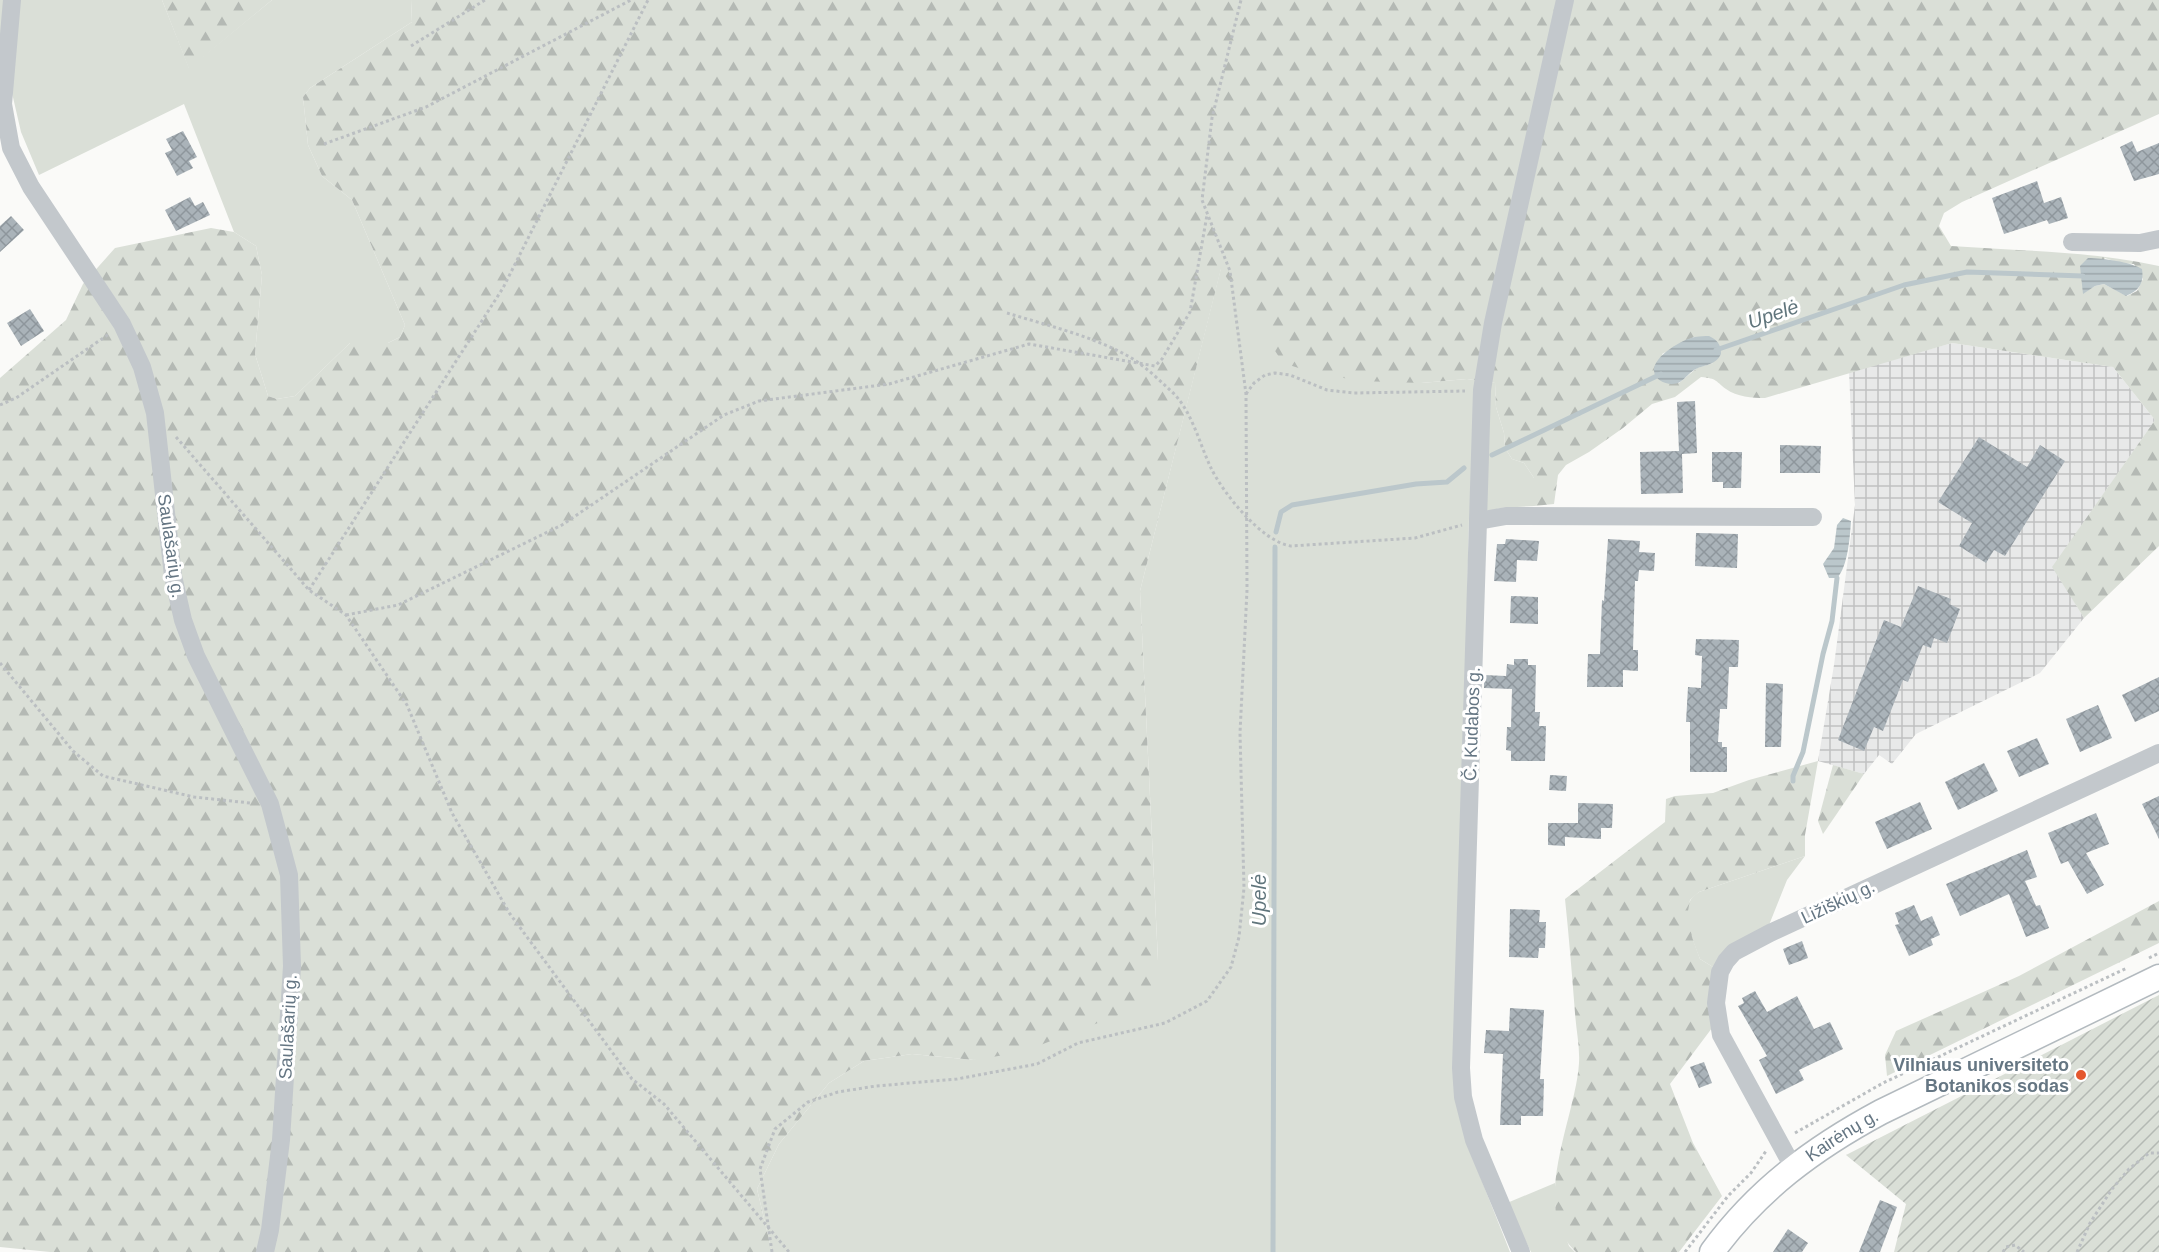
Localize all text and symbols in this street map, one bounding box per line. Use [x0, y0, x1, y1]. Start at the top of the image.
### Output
water label: Upelė [1745, 295, 1801, 333]
street label: Saulašarių g. [154, 493, 188, 599]
street label: Č. Kudabos g. [1459, 667, 1484, 781]
water label: Upelė [1248, 874, 1270, 926]
street label: Ližiškių g. [1798, 876, 1878, 928]
street label: Saulašarių g. [275, 974, 301, 1080]
place label: Vilniaus universiteto Botanikos sodas [1893, 1055, 2069, 1096]
marker: Vilniaus universiteto Botanikos sodas [2074, 1068, 2088, 1082]
street label: Kairėnų g. [1802, 1105, 1882, 1166]

